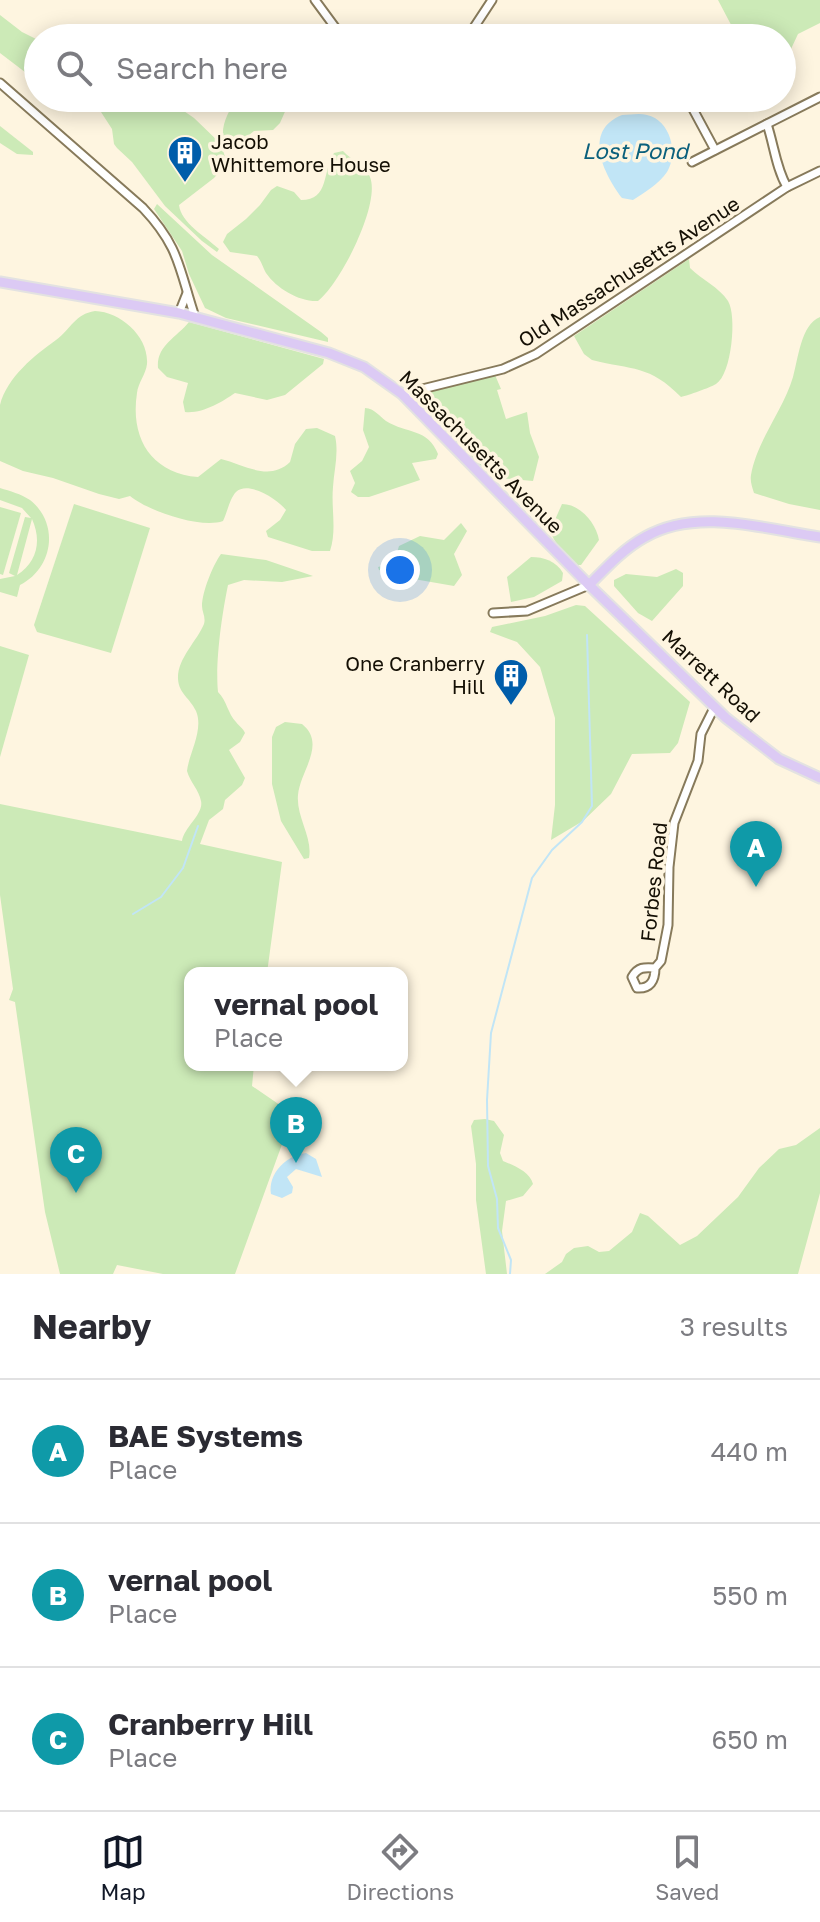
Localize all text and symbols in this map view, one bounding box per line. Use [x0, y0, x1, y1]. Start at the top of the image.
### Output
search box [24, 24, 796, 112]
icon: search [52, 46, 96, 90]
text: Search here [116, 50, 288, 86]
place label: Jacob Whittemore House [211, 129, 391, 176]
building icon: Jacob Whittemore House [166, 134, 204, 184]
water label: Lost Pond [582, 137, 690, 164]
street label: Old Massachusetts Avenue [513, 191, 744, 352]
street label: Massachusetts Avenue [395, 365, 568, 538]
your location [380, 550, 420, 590]
street label: Marrett Road [658, 624, 766, 727]
place label: One Cranberry Hill [345, 651, 485, 698]
building icon: One Cranberry Hill [492, 657, 530, 707]
street label: Forbes Road [635, 821, 671, 943]
pin: A [730, 821, 782, 887]
popup [184, 967, 408, 1071]
text: vernal pool [214, 986, 378, 1022]
text: Place [214, 1022, 283, 1053]
pin: B [270, 1097, 322, 1163]
pin: C [50, 1127, 102, 1193]
text: Nearby [32, 1306, 152, 1346]
text: 3 results [680, 1311, 788, 1342]
text: BAE Systems [108, 1418, 303, 1454]
text: A [49, 1436, 67, 1467]
text: 440 m [711, 1436, 788, 1467]
text: Place [108, 1454, 177, 1485]
text: vernal pool [108, 1562, 272, 1598]
text: B [49, 1580, 67, 1611]
text: 550 m [712, 1580, 788, 1611]
text: Place [108, 1598, 177, 1629]
text: Cranberry Hill [108, 1706, 313, 1742]
text: C [49, 1724, 67, 1755]
text: 650 m [712, 1724, 788, 1755]
text: Place [108, 1742, 177, 1773]
tab: Map [101, 1830, 145, 1905]
tab: Directions [347, 1830, 454, 1905]
tab: Saved [655, 1830, 719, 1905]

